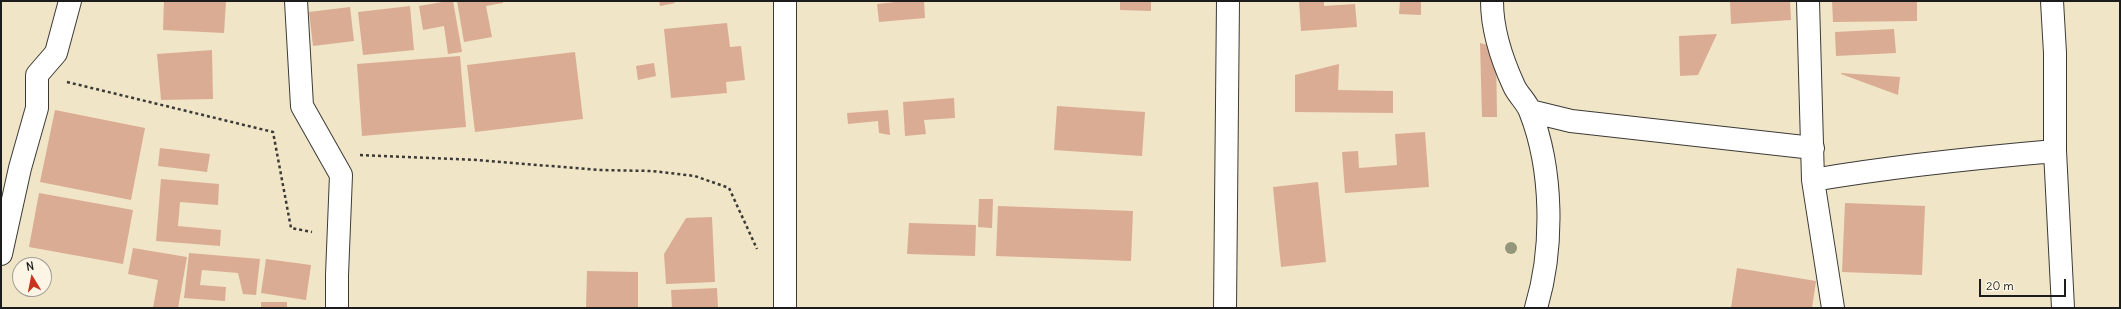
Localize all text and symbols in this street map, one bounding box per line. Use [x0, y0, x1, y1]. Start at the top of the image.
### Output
north arrow [12, 257, 52, 297]
text: N [25, 259, 35, 274]
scale bar [1981, 271, 2068, 297]
text: 20 m [1986, 278, 2014, 293]

